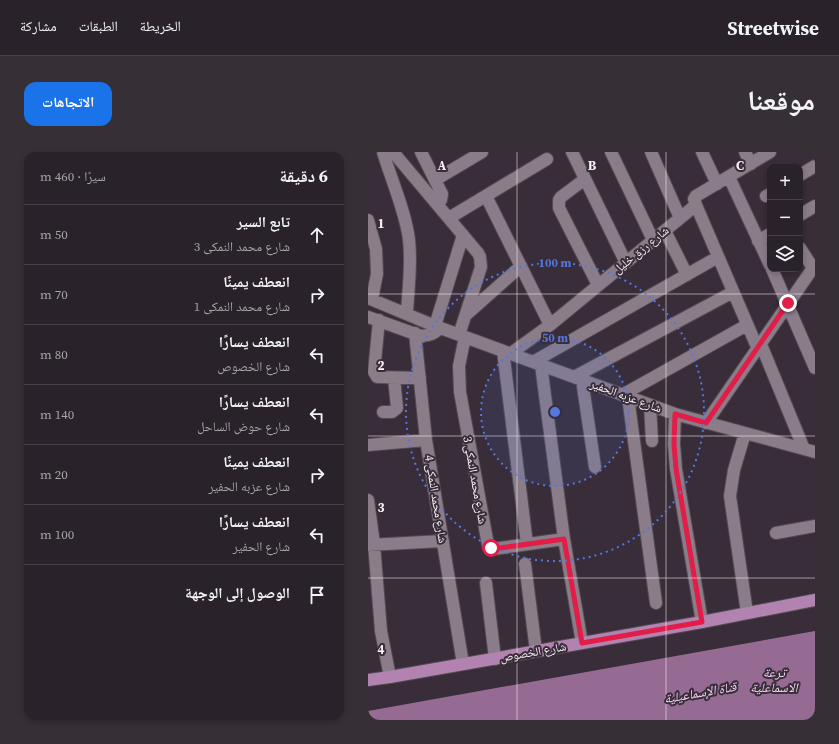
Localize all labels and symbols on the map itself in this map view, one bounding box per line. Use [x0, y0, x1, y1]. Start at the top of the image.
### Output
text: A [438, 157, 447, 174]
text: B [588, 157, 597, 174]
text: C [736, 157, 744, 174]
text: 1 [377, 215, 385, 232]
street label: شارع رزق خليل [610, 223, 672, 277]
text: 100 m [539, 255, 572, 271]
route end [779, 294, 797, 312]
text: 50 m [542, 330, 568, 346]
text: 2 [377, 357, 385, 374]
street label: شارع عزبه الحفير [587, 375, 664, 416]
centre of rings [548, 405, 562, 419]
street label: شارع محمد النمكى 3 [459, 435, 491, 525]
street label: شارع محمد النمكى 4 [421, 454, 451, 544]
text: 3 [377, 499, 385, 516]
route start [482, 539, 500, 557]
street label: شارع الخصوص [499, 638, 568, 666]
text: 4 [377, 641, 385, 658]
water label: ترعة الاسماعلية [750, 664, 800, 696]
water label: قناة الإسماعيلية [663, 677, 740, 707]

